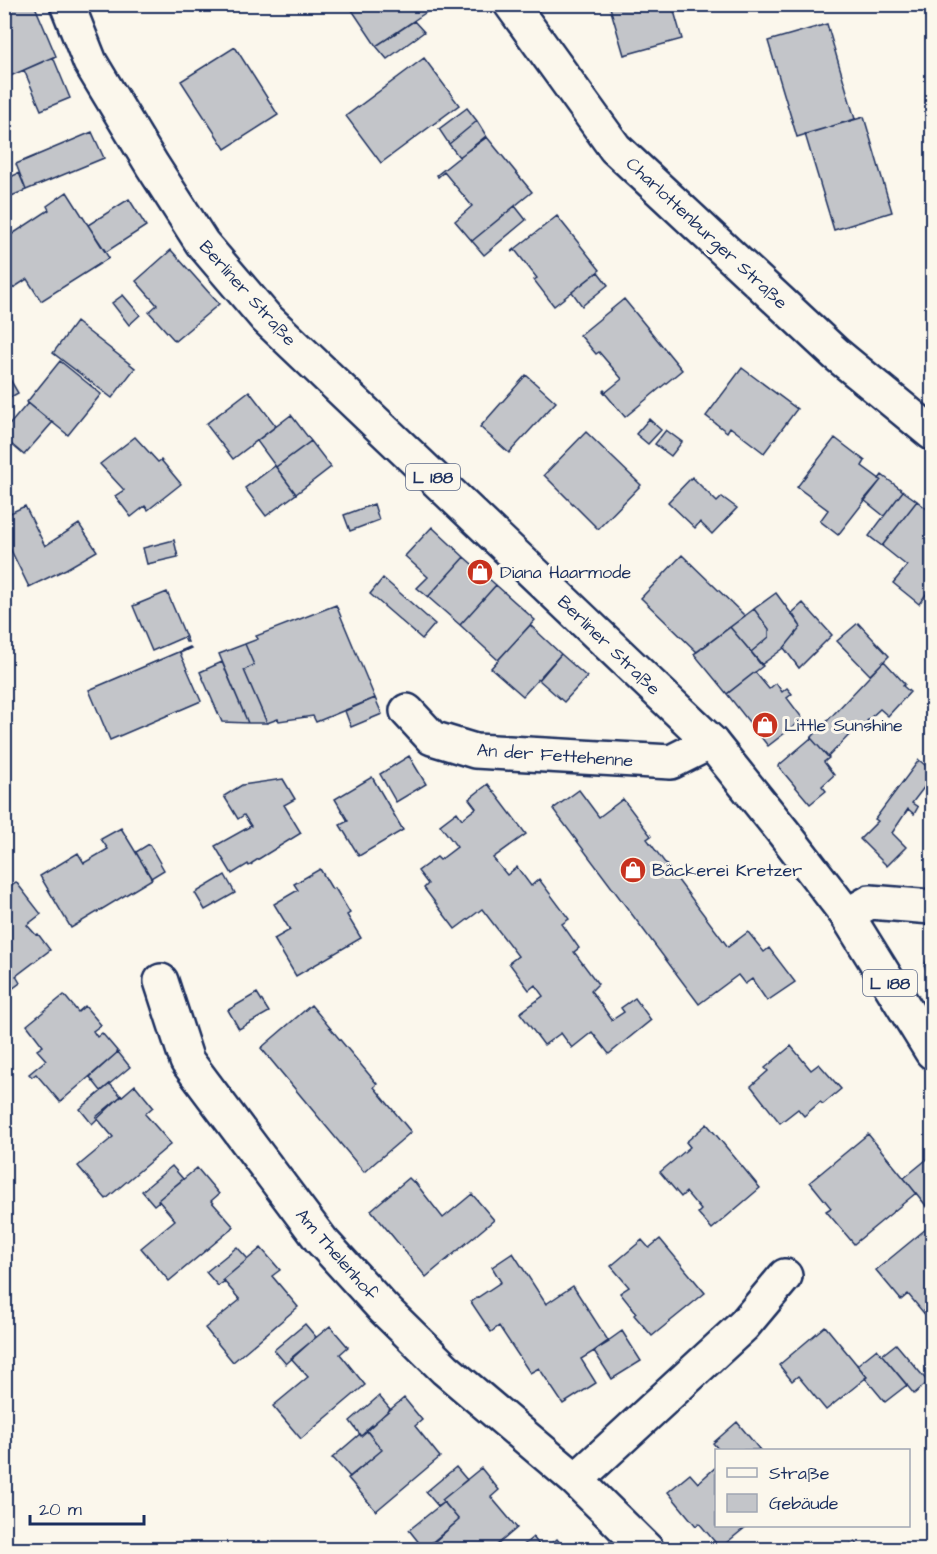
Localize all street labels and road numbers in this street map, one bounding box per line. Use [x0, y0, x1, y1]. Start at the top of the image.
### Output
street label: Charlottenburger Straße [620, 152, 793, 316]
street label: Berliner Straße [193, 235, 302, 352]
road number: L 188 [406, 464, 460, 490]
street label: Berliner Straße [552, 590, 666, 701]
street label: An der Fettehenne [476, 738, 634, 773]
road number: L 188 [863, 970, 917, 996]
street label: Am Thelenhof [290, 1203, 384, 1306]

